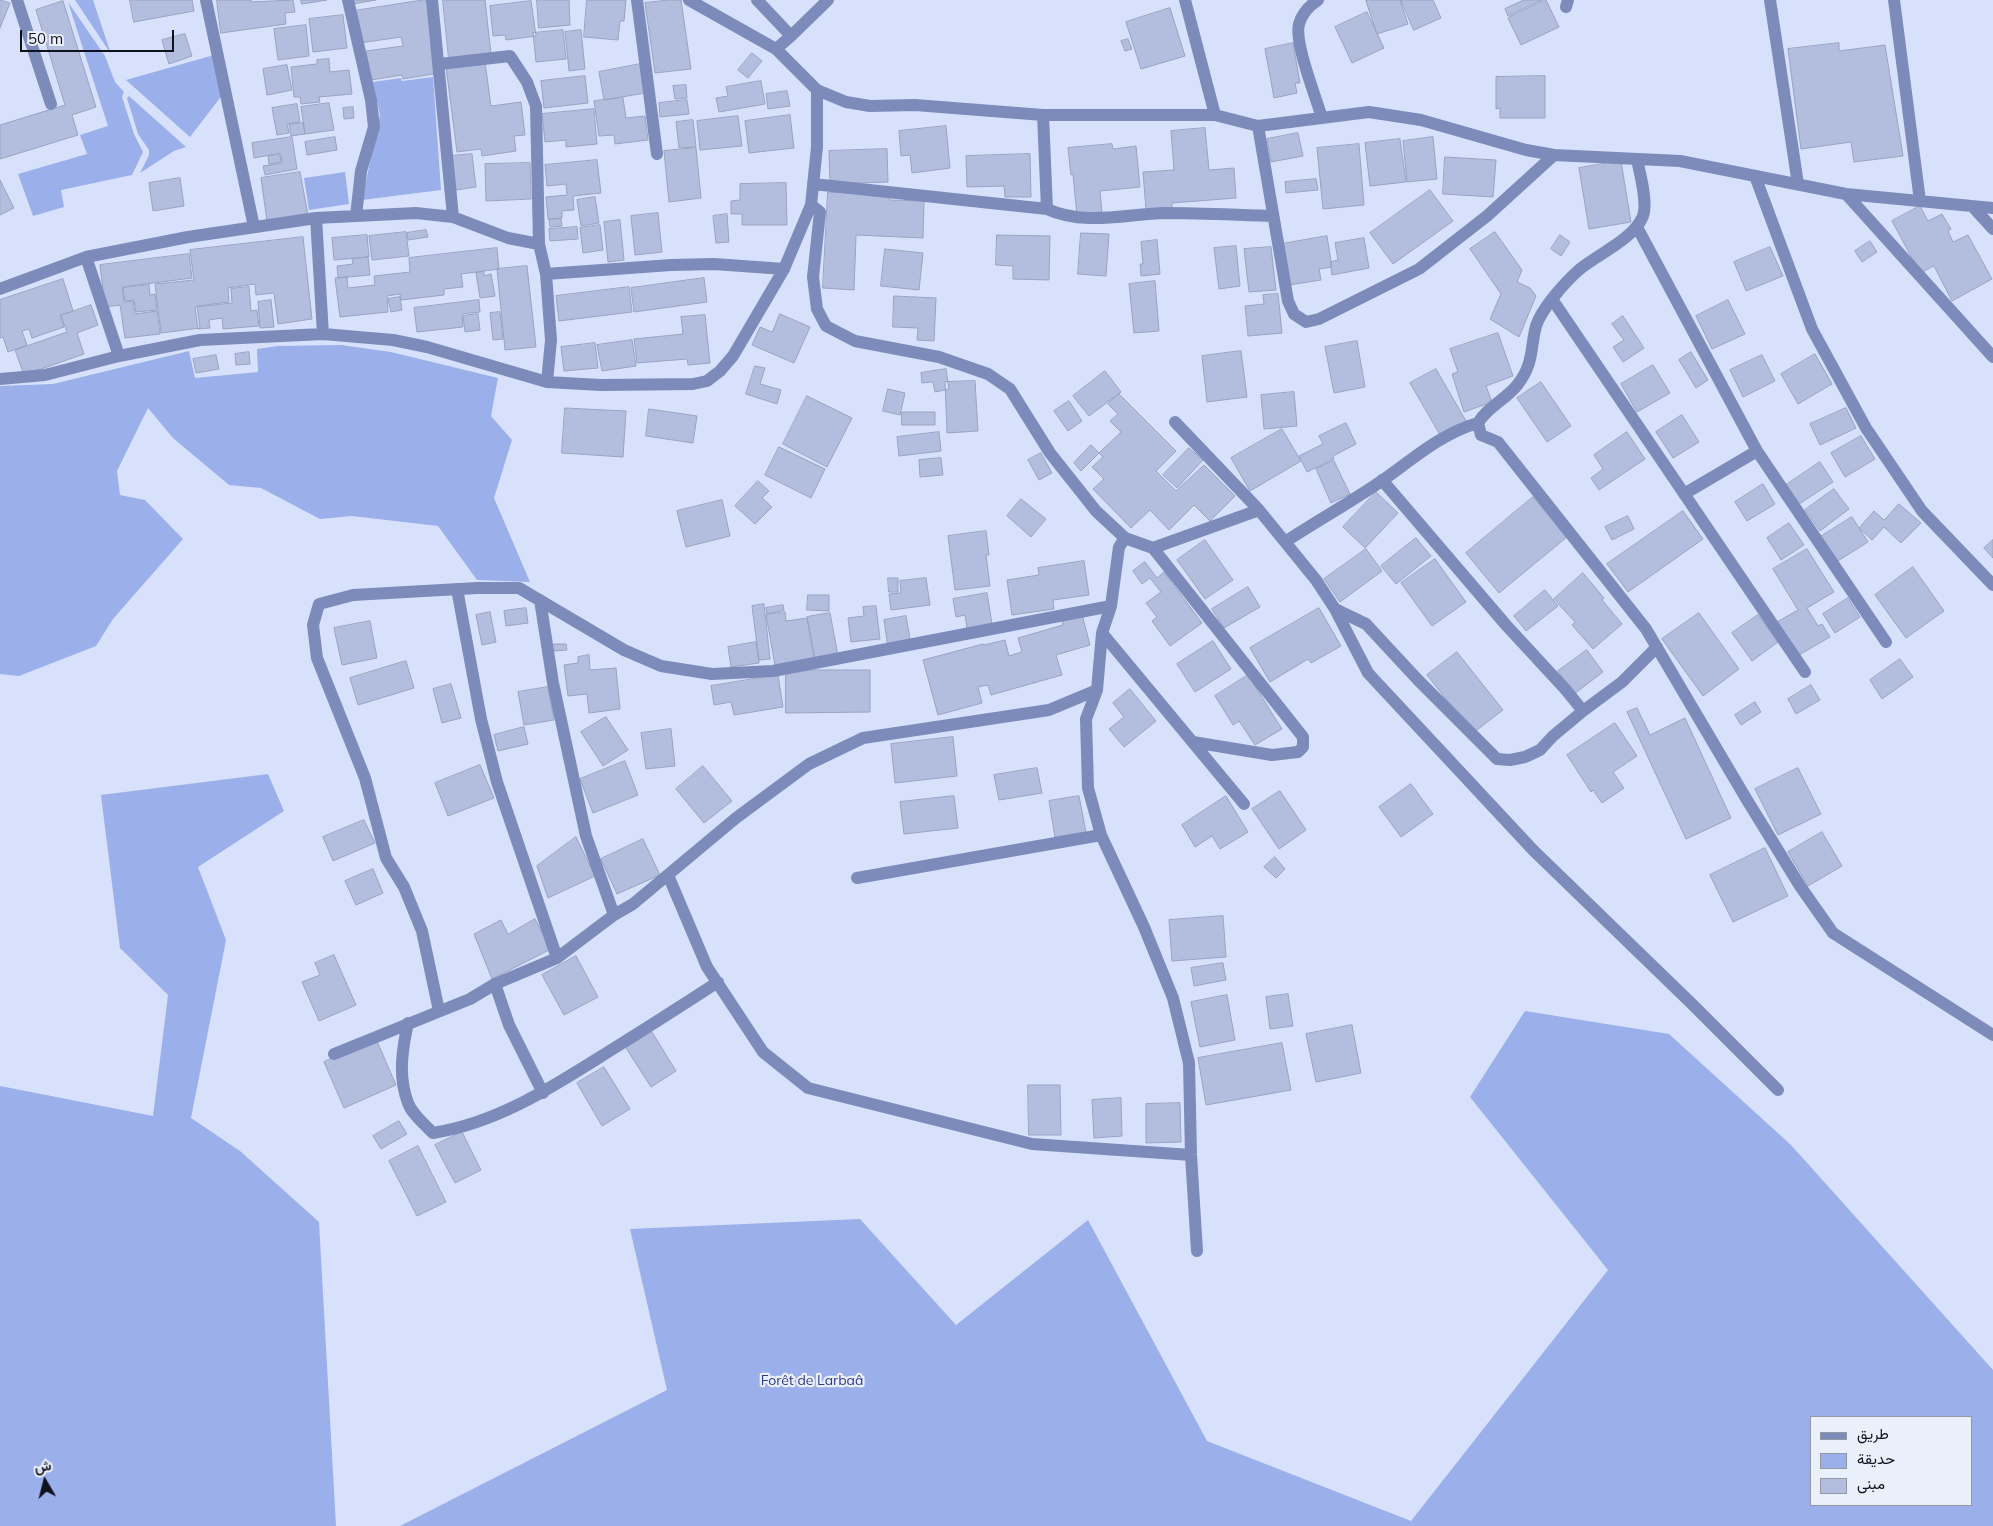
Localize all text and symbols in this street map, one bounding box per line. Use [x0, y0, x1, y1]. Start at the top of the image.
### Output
scale bar [22, 20, 176, 52]
text: 50 m [28, 29, 63, 48]
park label: Forêt de Larbaâ [761, 1373, 863, 1389]
legend [1810, 1416, 1973, 1506]
text: طريق [1857, 1424, 1889, 1443]
text: حديقة [1857, 1449, 1895, 1468]
north arrow [20, 1456, 70, 1506]
text: ش [33, 1456, 52, 1476]
text: مبنى [1857, 1474, 1885, 1493]

